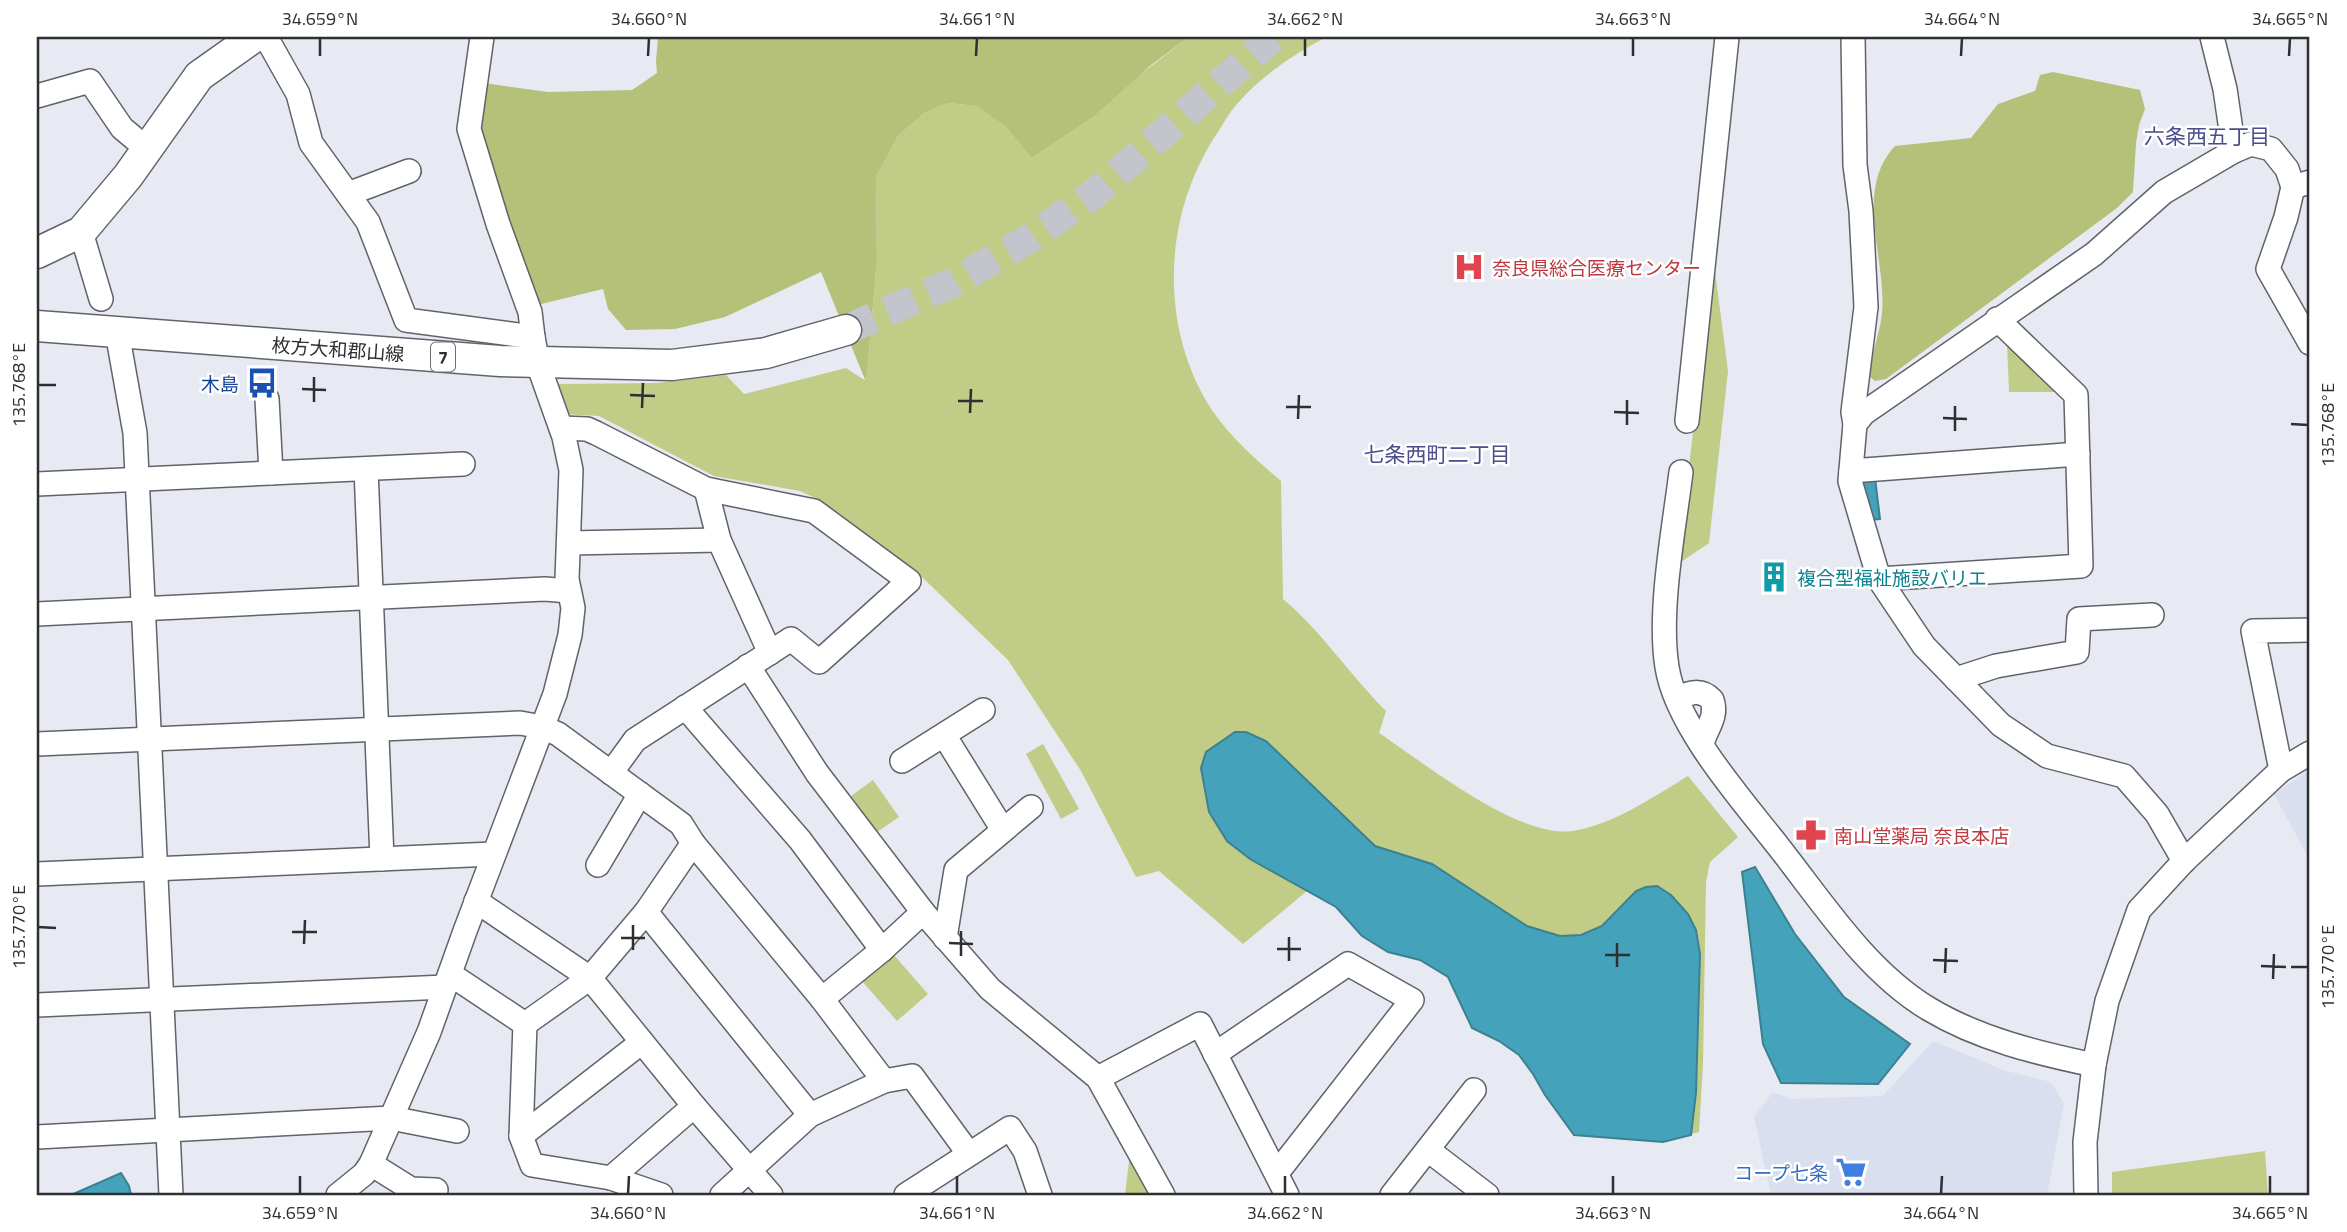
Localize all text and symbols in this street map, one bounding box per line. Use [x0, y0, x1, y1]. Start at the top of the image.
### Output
text: 34.659°N [282, 5, 358, 32]
text: 34.660°N [611, 5, 687, 32]
text: 34.661°N [939, 5, 1015, 32]
text: 34.662°N [1267, 5, 1343, 32]
text: 34.663°N [1595, 5, 1671, 32]
text: 34.664°N [1924, 5, 2000, 32]
text: 34.665°N [2252, 5, 2328, 32]
district label: 六条西五丁目 [2144, 120, 2270, 152]
hospital icon: 奈良県総合医療センター [1452, 250, 1486, 284]
place label: 奈良県総合医療センター [1492, 253, 1701, 282]
street label: 枚方大和郡山線 [271, 330, 405, 368]
road number: 7 [431, 342, 455, 372]
text: 135.768°E [5, 343, 32, 427]
bus stop icon: 木島 [245, 366, 279, 400]
place label: 木島 [201, 369, 239, 398]
text: 135.768°E [2314, 383, 2341, 467]
district label: 七条西町二丁目 [1364, 438, 1511, 470]
building icon: 複合型福祉施設バリエ [1757, 560, 1791, 594]
place label: 複合型福祉施設バリエ [1797, 563, 1987, 592]
pharmacy icon: 南山堂薬局 奈良本店 [1794, 818, 1828, 852]
place label: 南山堂薬局 奈良本店 [1834, 821, 2009, 850]
text: 135.770°E [5, 885, 32, 969]
text: 135.770°E [2314, 925, 2341, 1009]
supermarket icon: コープ七条 [1834, 1155, 1868, 1189]
place label: コープ七条 [1734, 1158, 1828, 1187]
text: 34.659°N [262, 1199, 338, 1226]
text: 34.660°N [590, 1199, 666, 1226]
text: 34.661°N [919, 1199, 995, 1226]
text: 34.662°N [1247, 1199, 1323, 1226]
text: 34.663°N [1575, 1199, 1651, 1226]
text: 34.664°N [1903, 1199, 1979, 1226]
text: 34.665°N [2232, 1199, 2308, 1226]

